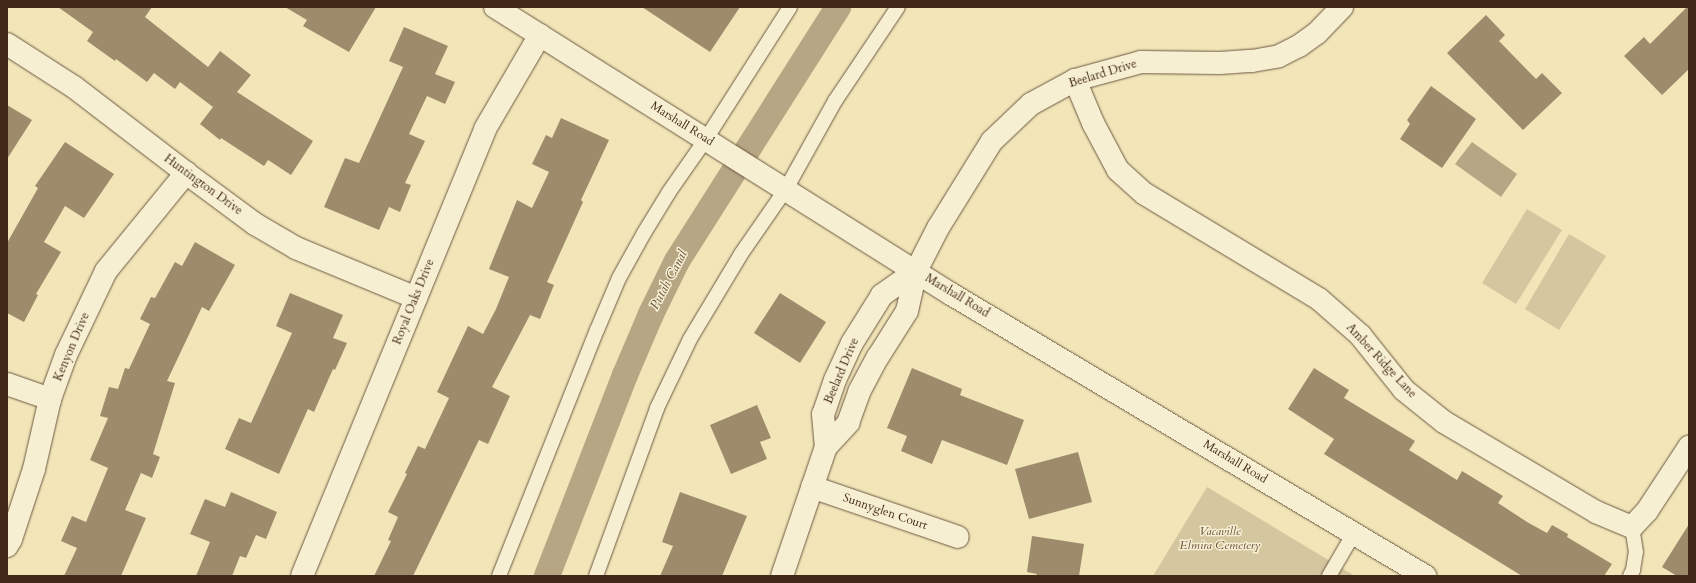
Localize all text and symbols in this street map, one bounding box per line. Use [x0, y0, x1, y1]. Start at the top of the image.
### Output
street label: Beelard Drive [1067, 57, 1139, 91]
street label: Marshall Road [648, 99, 716, 149]
street label: Huntington Drive [161, 152, 245, 218]
water label: Putah Canal [647, 248, 691, 312]
street label: Royal Oaks Drive [390, 257, 438, 347]
street label: Marshall Road [922, 271, 992, 321]
street label: Kenyon Drive [51, 311, 93, 383]
street label: Amber Ridge Lane [1343, 321, 1419, 401]
street label: Beelard Drive [822, 336, 862, 406]
street label: Marshall Road [1200, 437, 1270, 487]
street label: Sunnyglen Court [841, 491, 929, 533]
park label: Vacaville Elmira Cemetery [1180, 525, 1260, 553]

